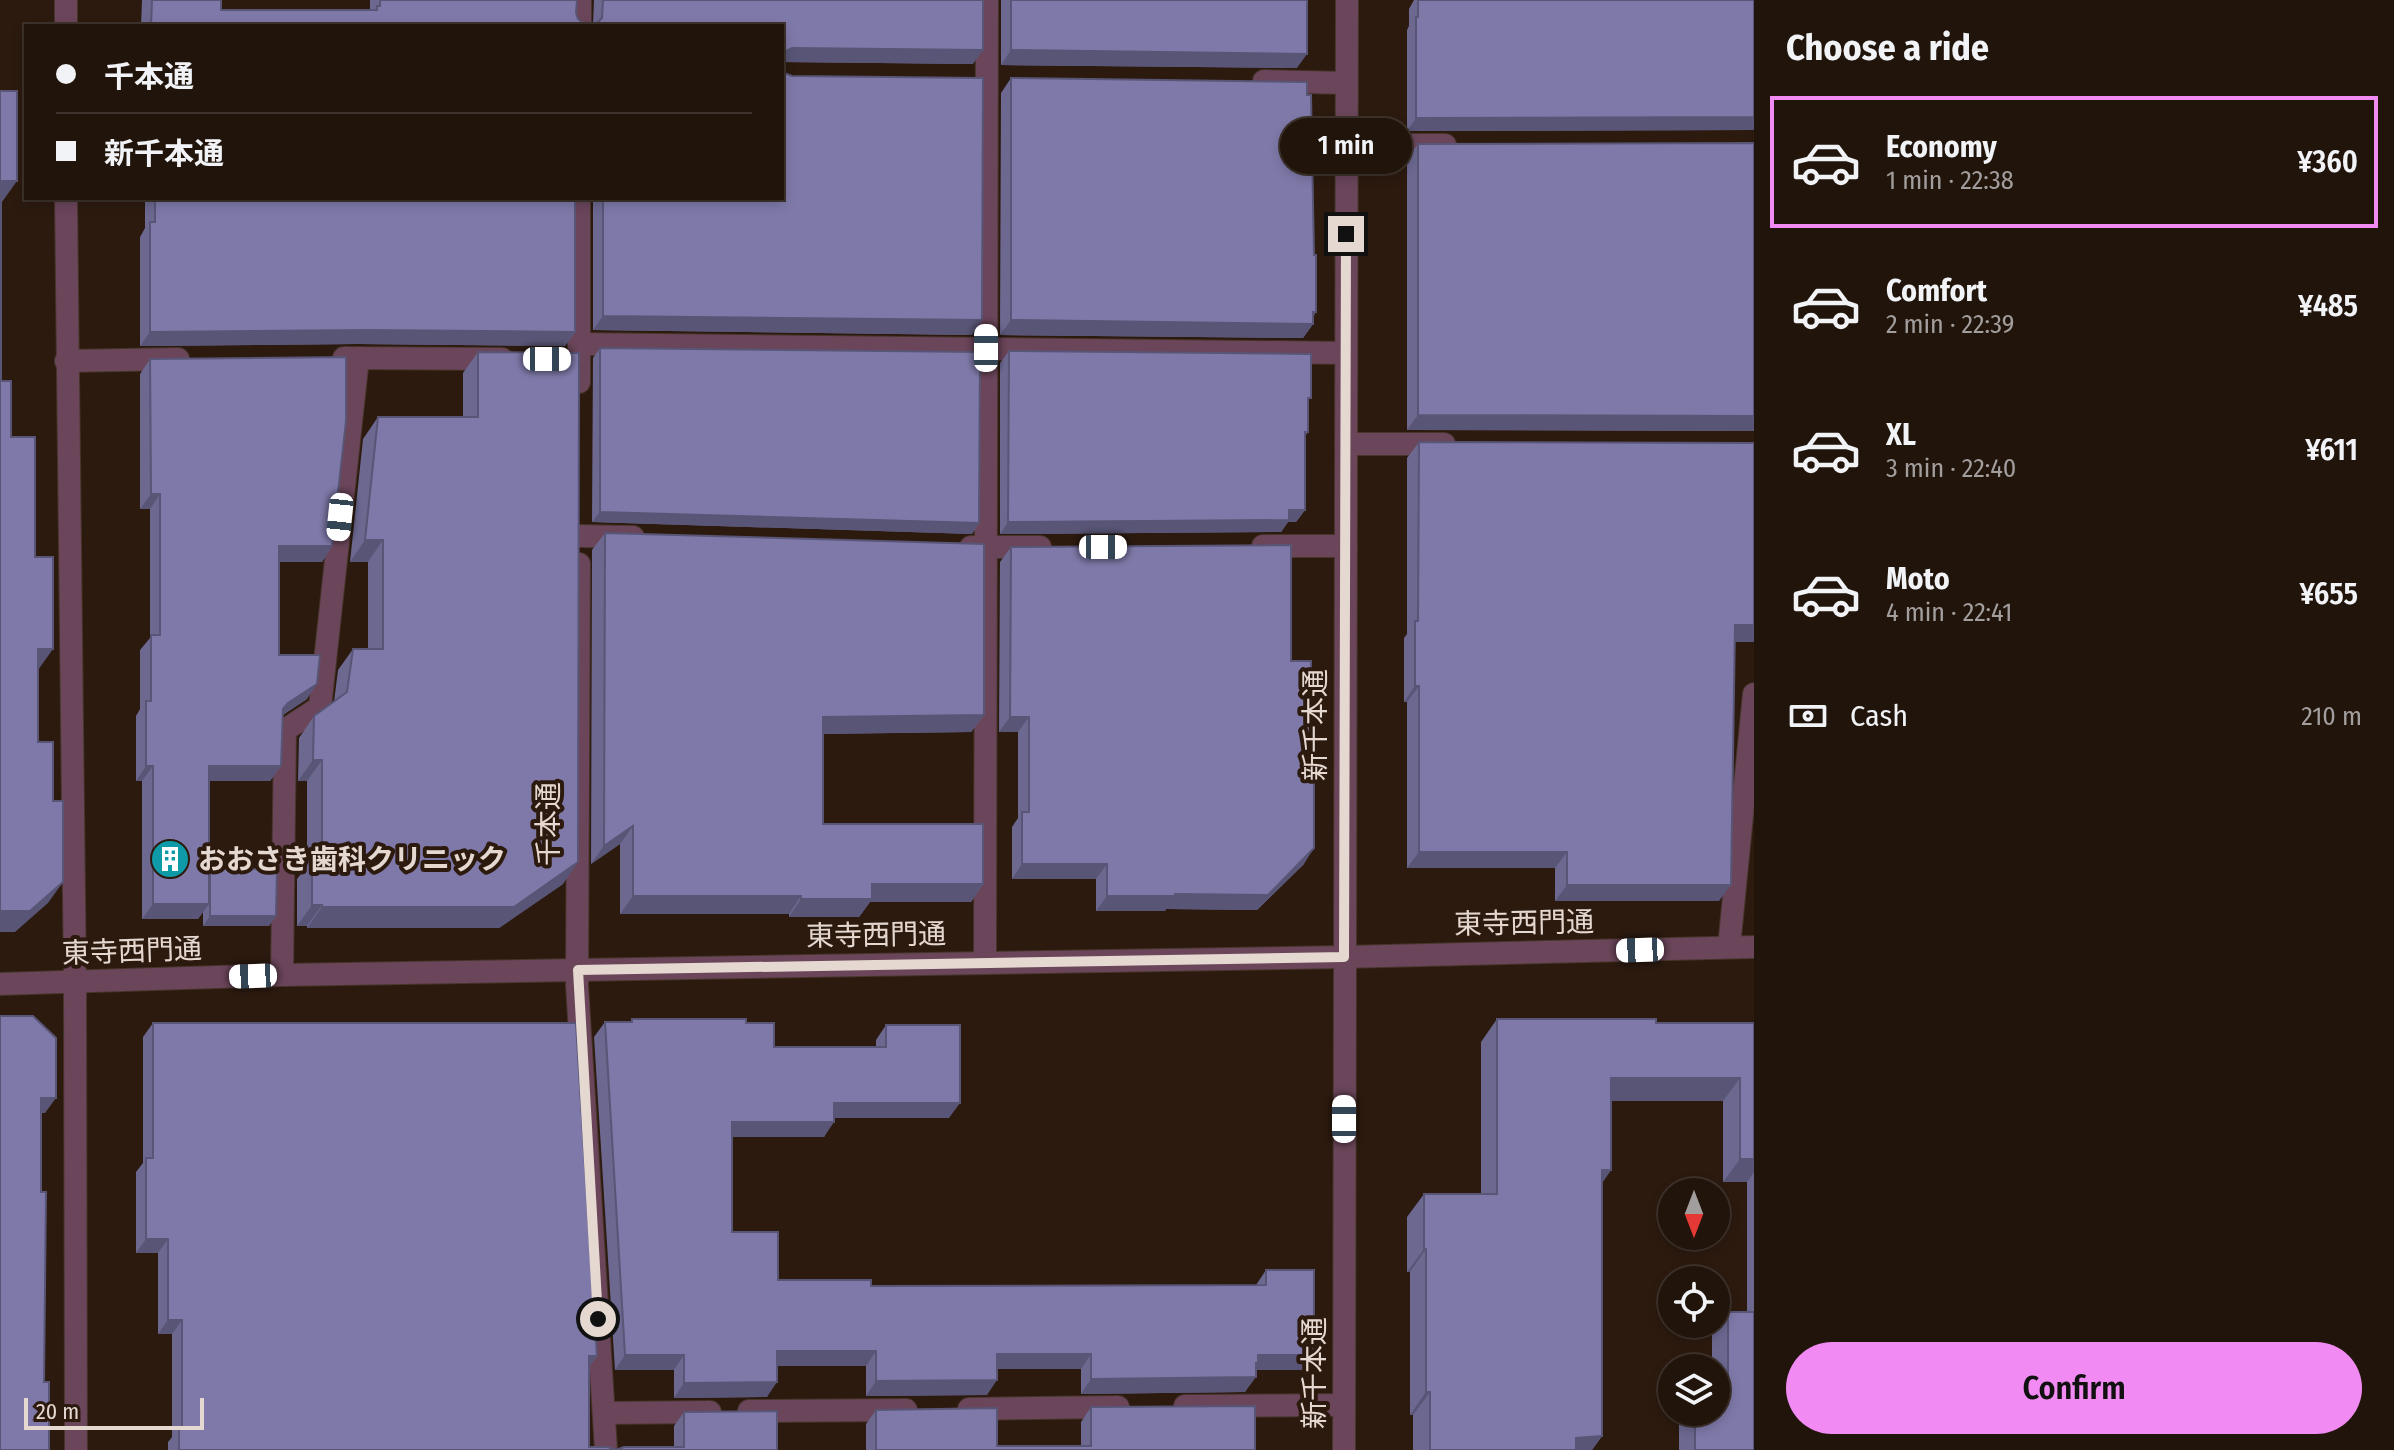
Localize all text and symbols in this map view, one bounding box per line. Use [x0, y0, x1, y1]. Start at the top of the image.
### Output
text: Choose a ride [1786, 26, 1989, 70]
text: 千本通 [104, 59, 194, 95]
callout: 1 min [1280, 118, 1412, 174]
icon: car [1790, 126, 1862, 198]
text: Economy [1886, 129, 1997, 165]
text: 1 min [1318, 130, 1374, 161]
text: 新千本通 [104, 136, 224, 172]
text: ¥360 [2297, 144, 2358, 180]
text: 1 min · 22:38 [1886, 165, 2014, 196]
route end [1328, 216, 1364, 252]
icon: car [1790, 270, 1862, 342]
text: Comfort [1886, 273, 1987, 309]
text: ¥485 [2298, 288, 2358, 324]
text: 2 min · 22:39 [1886, 309, 2014, 340]
car [974, 324, 998, 372]
car [523, 347, 571, 371]
icon: car [1790, 414, 1862, 486]
text: XL [1886, 417, 1916, 453]
text: ¥611 [2305, 432, 2358, 468]
text: 3 min · 22:40 [1886, 453, 2016, 484]
car [326, 492, 354, 542]
car [1079, 535, 1127, 559]
icon: car [1790, 558, 1862, 630]
text: Moto [1886, 561, 1950, 597]
text: ¥655 [2299, 576, 2358, 612]
text: 4 min · 22:41 [1886, 597, 2012, 628]
street label: 新千本通 [1299, 669, 1332, 781]
icon: cash [1786, 694, 1830, 738]
text: Cash [1850, 698, 1908, 734]
text: 210 m [2301, 701, 2362, 732]
street label: 千本通 [532, 782, 565, 866]
building icon: おおさき歯科クリニック [149, 838, 191, 880]
place label: おおさき歯科クリニック [198, 843, 506, 876]
street label: 東寺西門通 [1454, 905, 1594, 941]
street label: 東寺西門通 [806, 917, 946, 953]
street label: 東寺西門通 [61, 932, 203, 970]
car [1616, 937, 1664, 963]
car [229, 963, 277, 989]
car [1332, 1095, 1356, 1143]
north arrow [1658, 1178, 1730, 1250]
map controls [1658, 1178, 1730, 1426]
button: locate [1658, 1266, 1730, 1338]
route start [580, 1301, 616, 1337]
street label: 新千本通 [1298, 1317, 1331, 1429]
button: Confirm [1786, 1342, 2362, 1434]
button: layers [1658, 1354, 1730, 1426]
scale bar [24, 1394, 204, 1430]
text: 20 m [36, 1398, 79, 1425]

